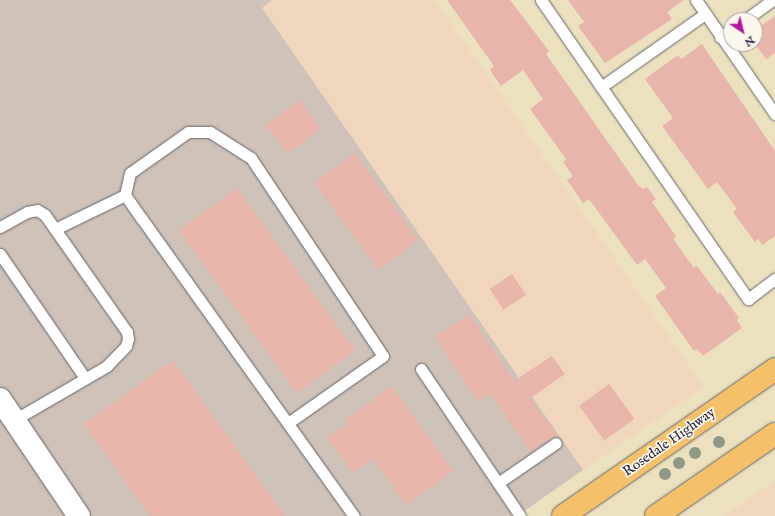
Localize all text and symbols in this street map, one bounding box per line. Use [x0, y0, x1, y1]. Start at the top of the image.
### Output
north arrow [723, 12, 763, 52]
text: N [741, 33, 757, 49]
street label: Rosedale Highway [620, 404, 718, 480]

